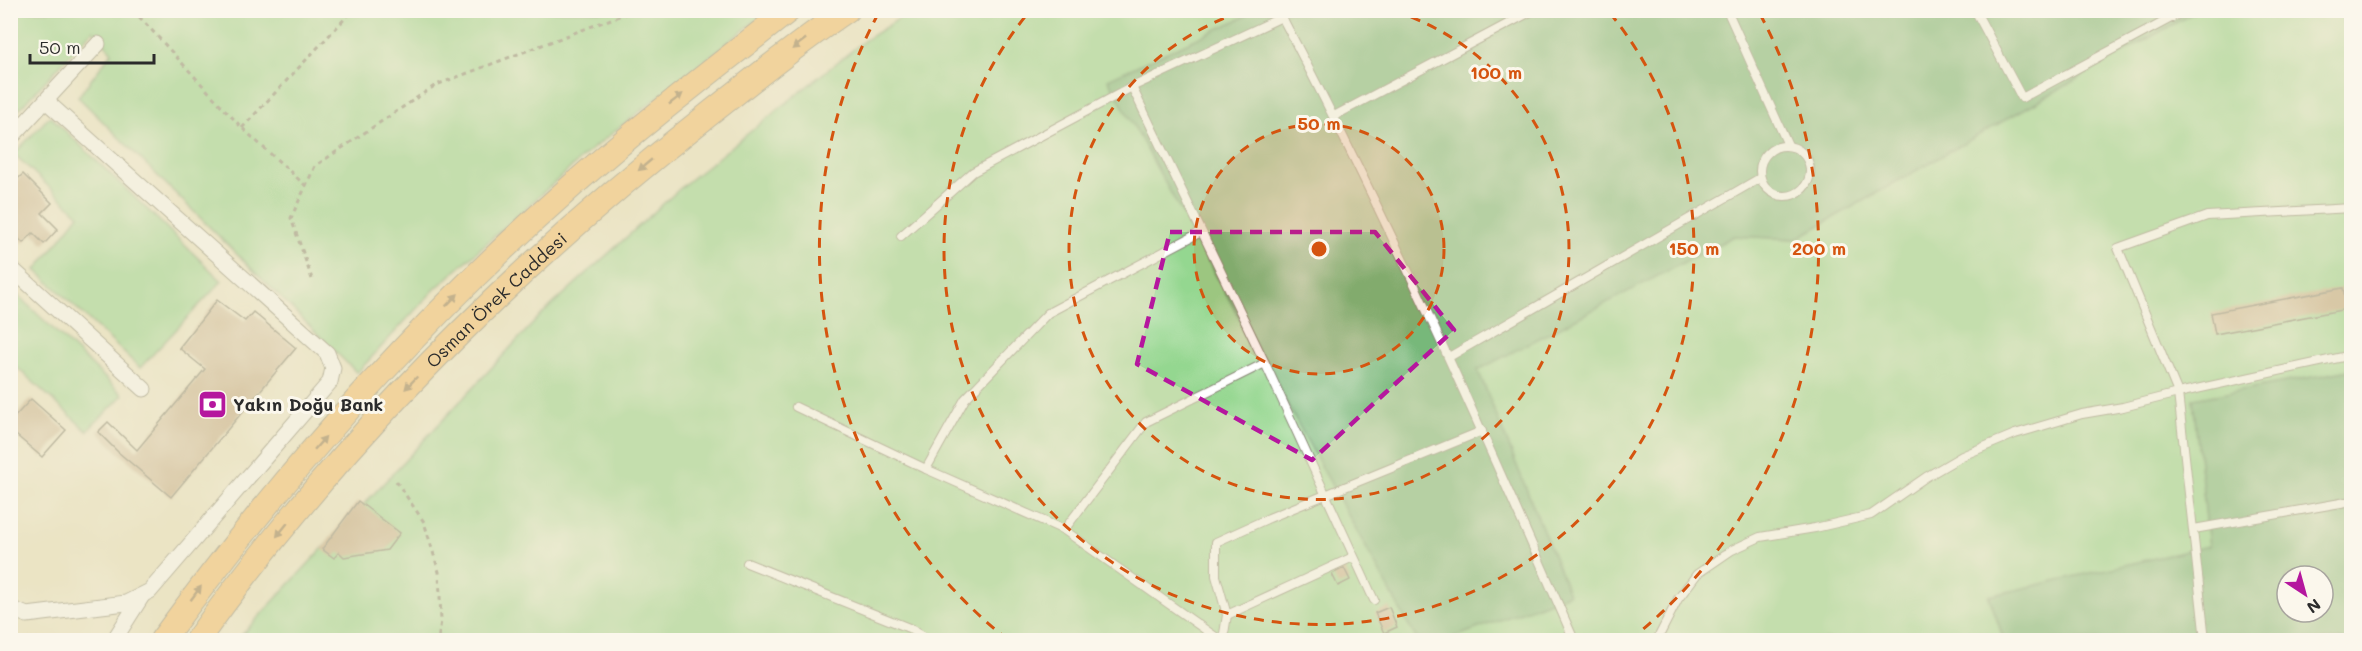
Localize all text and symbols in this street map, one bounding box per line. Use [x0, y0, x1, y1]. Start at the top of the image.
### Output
scale bar [30, 27, 154, 65]
text: 50 m [39, 35, 81, 59]
one-way arrow [791, 38, 806, 50]
text: 100 m [1470, 60, 1522, 84]
one-way arrow [668, 94, 683, 106]
text: 50 m [1298, 111, 1340, 135]
one-way arrow [638, 158, 653, 170]
street label: Osman Örek Caddesi [421, 226, 572, 373]
text: 150 m [1669, 236, 1719, 260]
text: 200 m [1792, 236, 1846, 260]
centre of rings [1309, 239, 1329, 259]
one-way arrow [445, 293, 459, 307]
one-way arrow [404, 376, 418, 391]
bank icon: Yakın Doğu Bank [196, 388, 228, 420]
place label: Yakın Doğu Bank [233, 392, 383, 416]
one-way arrow [313, 436, 326, 451]
one-way arrow [276, 522, 289, 538]
north arrow [2275, 564, 2335, 624]
one-way arrow [190, 586, 202, 601]
text: N [2303, 594, 2325, 619]

